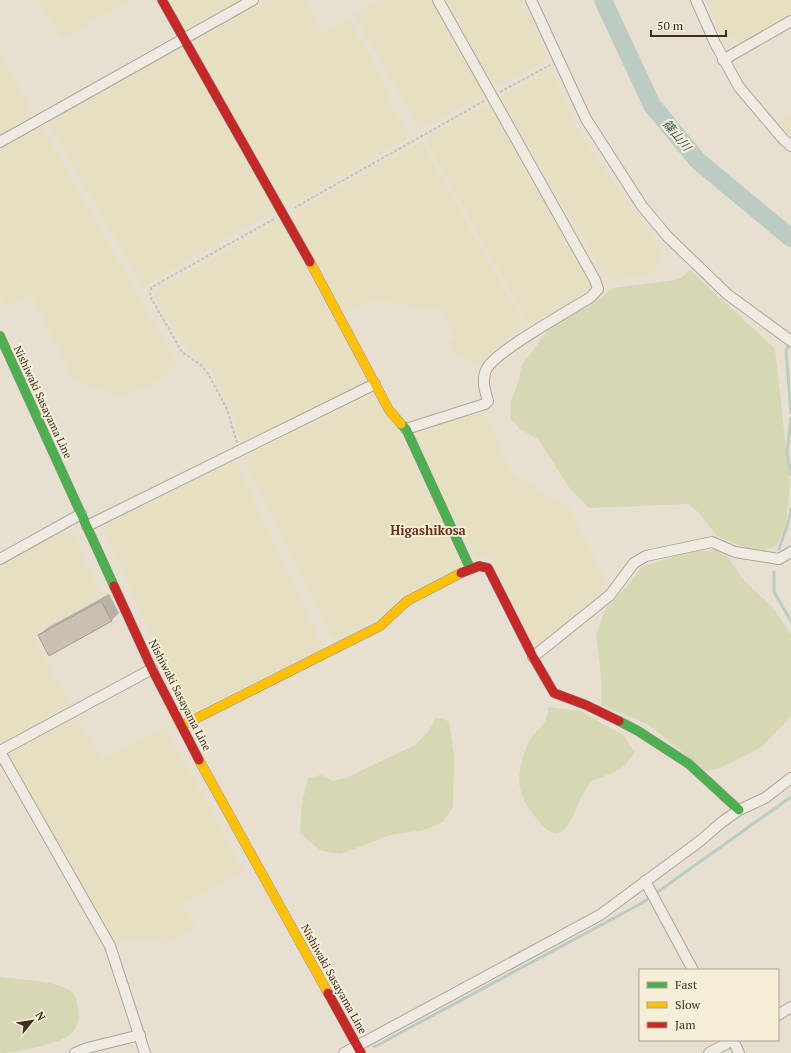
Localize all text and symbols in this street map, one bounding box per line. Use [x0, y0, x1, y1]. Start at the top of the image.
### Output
scale bar [651, 12, 726, 38]
text: 50 m [657, 18, 684, 33]
water label: 篠山川 [660, 116, 696, 155]
street label: Nishiwaki Sasayama Line [11, 343, 76, 461]
district label: Higashikosa [390, 521, 467, 539]
street label: Nishiwaki Sasayama Line [146, 637, 214, 753]
street label: Nishiwaki Sasayama Line [298, 922, 370, 1037]
legend [639, 969, 779, 1041]
text: Fast [675, 977, 698, 992]
text: Slow [675, 997, 701, 1012]
north arrow [12, 1001, 52, 1041]
text: N [33, 1009, 49, 1024]
text: Jam [675, 1017, 696, 1032]

